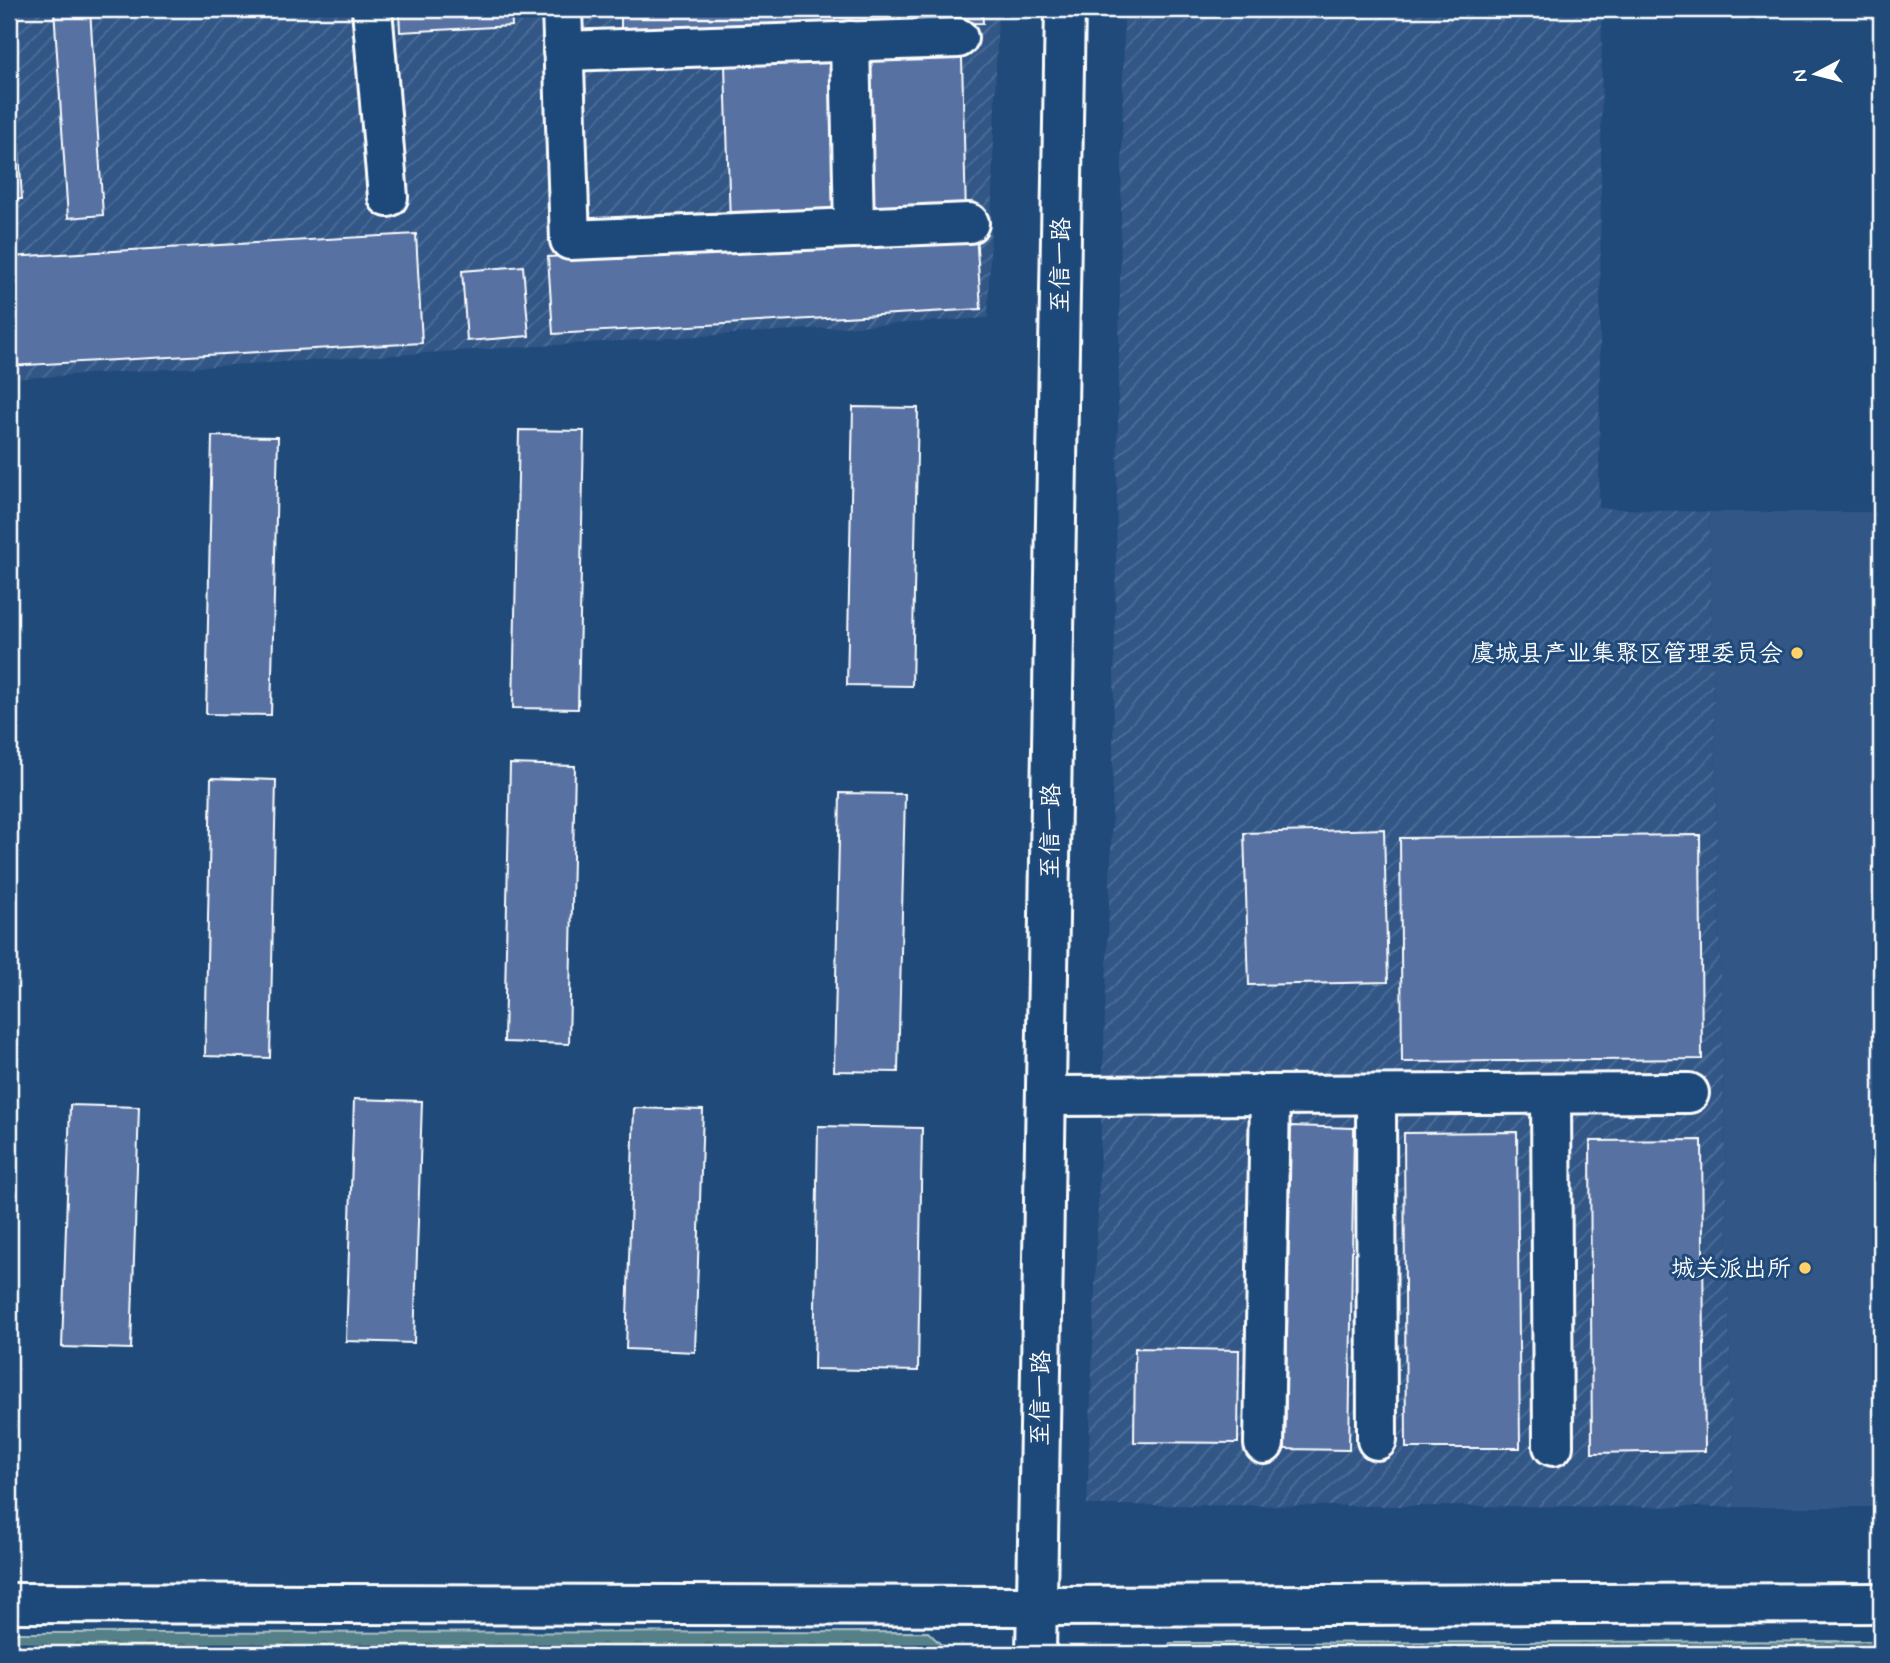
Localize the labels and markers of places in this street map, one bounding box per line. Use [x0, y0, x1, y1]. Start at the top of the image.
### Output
place label: 虞城县产业集聚区管理委员会 [1471, 639, 1783, 670]
marker: 虞城县产业集聚区管理委员会 [1789, 645, 1805, 661]
place label: 城关派出所 [1671, 1254, 1791, 1285]
marker: 城关派出所 [1797, 1260, 1813, 1276]

